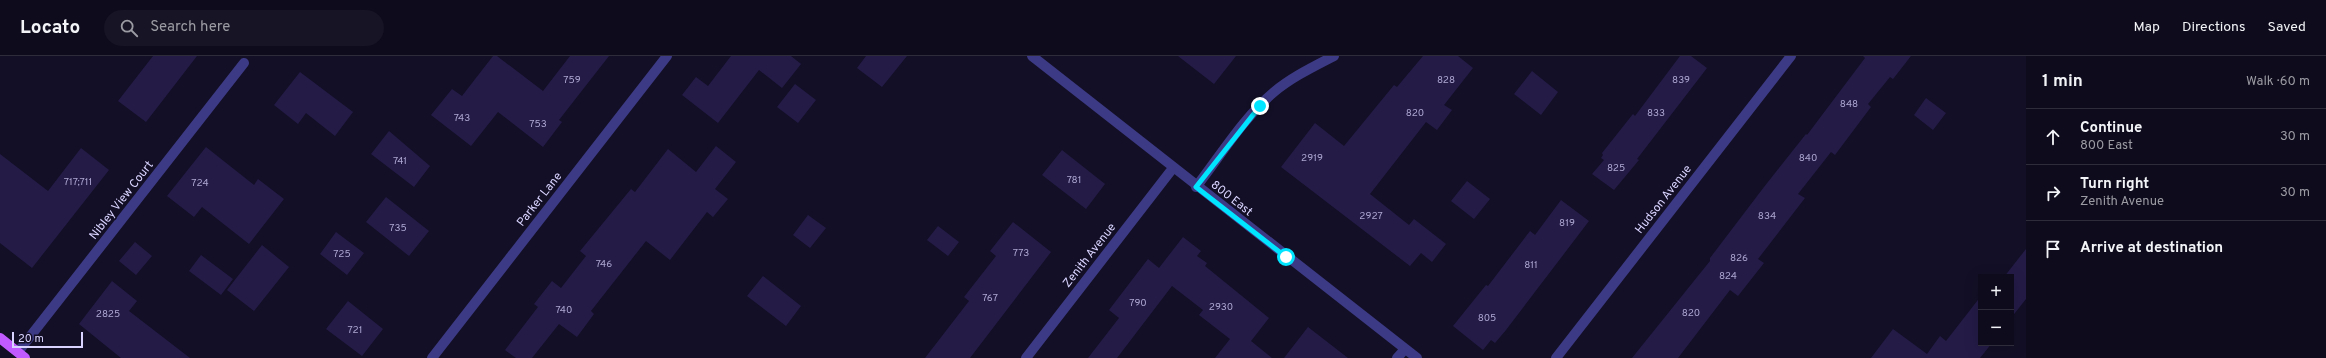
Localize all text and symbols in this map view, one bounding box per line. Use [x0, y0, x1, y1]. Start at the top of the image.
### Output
search box [104, 10, 384, 46]
text: Locato [20, 16, 80, 40]
icon: search [118, 17, 140, 39]
text: Search here [150, 18, 230, 37]
text: Map [2134, 19, 2160, 36]
text: Directions [2182, 19, 2246, 36]
text: Saved [2268, 19, 2306, 36]
text: 1 min [2042, 71, 2083, 93]
house number: 759 [563, 74, 581, 87]
house number: 828 [1437, 74, 1455, 87]
house number: 839 [1672, 74, 1690, 87]
text: Walk · 60 m [2246, 74, 2310, 90]
route end [1251, 97, 1269, 115]
house number: 848 [1840, 98, 1858, 111]
house number: 820 [1406, 107, 1424, 120]
house number: 833 [1647, 107, 1665, 120]
house number: 743 [454, 112, 470, 125]
house number: 753 [529, 118, 547, 131]
text: Continue [2080, 119, 2142, 138]
icon: ahead [2042, 126, 2064, 148]
text: 30 m [2280, 129, 2310, 145]
text: 800 East [2080, 138, 2133, 154]
house number: 2919 [1301, 152, 1323, 165]
house number: 840 [1799, 152, 1817, 165]
house number: 741 [393, 155, 407, 168]
street label: Nibley View Court [86, 158, 158, 243]
house number: 825 [1607, 162, 1625, 175]
street label: Hudson Avenue [1632, 162, 1696, 237]
street label: Parker Lane [513, 169, 566, 230]
house number: 781 [1067, 174, 1081, 187]
text: Turn right [2080, 175, 2149, 194]
house number: 717;711 [64, 176, 92, 189]
house number: 724 [191, 177, 209, 190]
street label: 800 East [1207, 177, 1256, 220]
icon: right [2042, 182, 2064, 204]
text: 30 m [2280, 185, 2310, 201]
text: Zenith Avenue [2080, 194, 2164, 210]
house number: 2927 [1359, 210, 1383, 223]
house number: 834 [1758, 210, 1776, 223]
house number: 819 [1559, 217, 1575, 230]
street label: Zenith Avenue [1060, 220, 1120, 291]
house number: 735 [389, 222, 407, 235]
icon: arrive [2042, 238, 2064, 260]
text: Arrive at destination [2080, 239, 2223, 258]
house number: 773 [1013, 247, 1029, 260]
house number: 725 [333, 248, 351, 261]
route start [1277, 248, 1295, 266]
house number: 826 [1730, 252, 1748, 265]
house number: 746 [596, 258, 612, 271]
house number: 811 [1524, 259, 1538, 272]
house number: 824 [1719, 270, 1737, 283]
map controls [1978, 274, 2014, 346]
button: + [1978, 274, 2014, 310]
house number: 767 [982, 292, 998, 305]
house number: 790 [1129, 297, 1147, 310]
house number: 2930 [1209, 301, 1233, 314]
house number: 740 [556, 304, 572, 317]
house number: 820 [1682, 307, 1700, 320]
house number: 2825 [96, 308, 120, 321]
button: − [1978, 310, 2014, 346]
house number: 805 [1478, 312, 1496, 325]
house number: 721 [348, 324, 362, 337]
scale bar [12, 330, 83, 349]
text: 20 m [18, 332, 44, 346]

